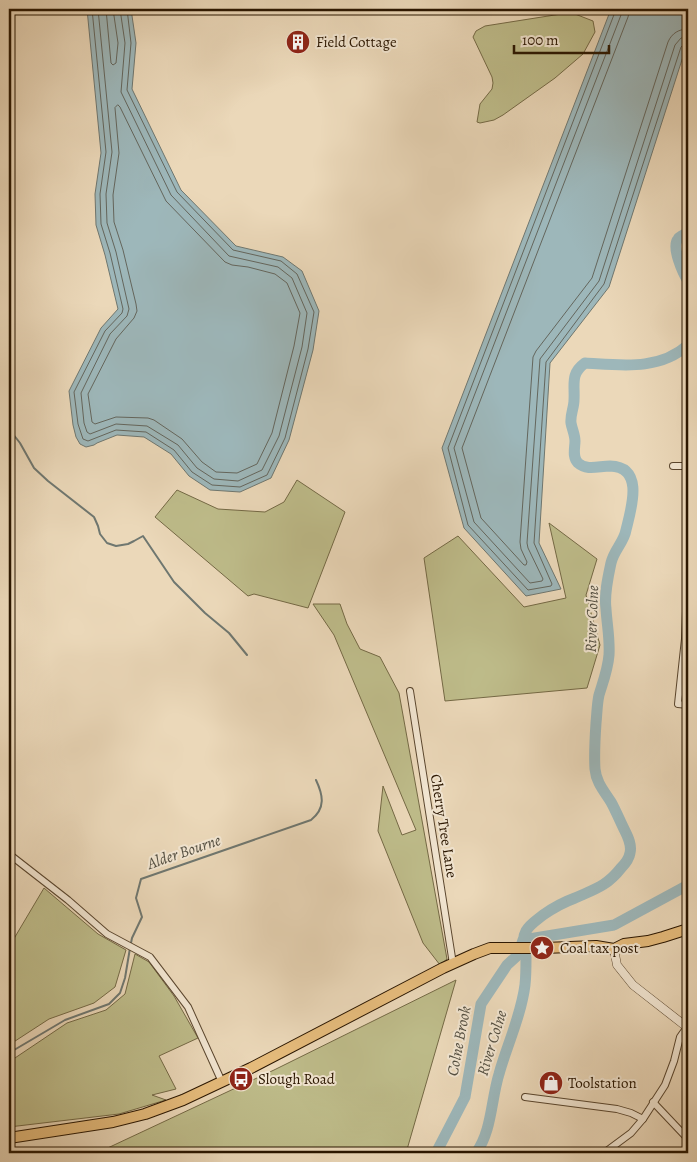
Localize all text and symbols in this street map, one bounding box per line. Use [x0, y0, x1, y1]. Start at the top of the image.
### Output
scale bar [514, 22, 610, 54]
building icon: Field Cottage [285, 29, 311, 55]
text: 100 m [522, 30, 559, 50]
place label: Field Cottage [316, 32, 397, 52]
water label: River Colne [580, 585, 604, 653]
street label: Cherry Tree Lane [426, 773, 462, 880]
water label: Alder Bourne [143, 829, 224, 875]
place icon: Coal tax post [529, 935, 555, 961]
place label: Coal tax post [560, 938, 639, 958]
water label: Colne Brook [441, 1004, 477, 1078]
water label: River Colne [472, 1007, 512, 1078]
bus stop icon: Slough Road [228, 1066, 254, 1092]
place label: Slough Road [258, 1069, 336, 1089]
shop icon: Toolstation [538, 1070, 564, 1096]
place label: Toolstation [568, 1073, 637, 1093]

